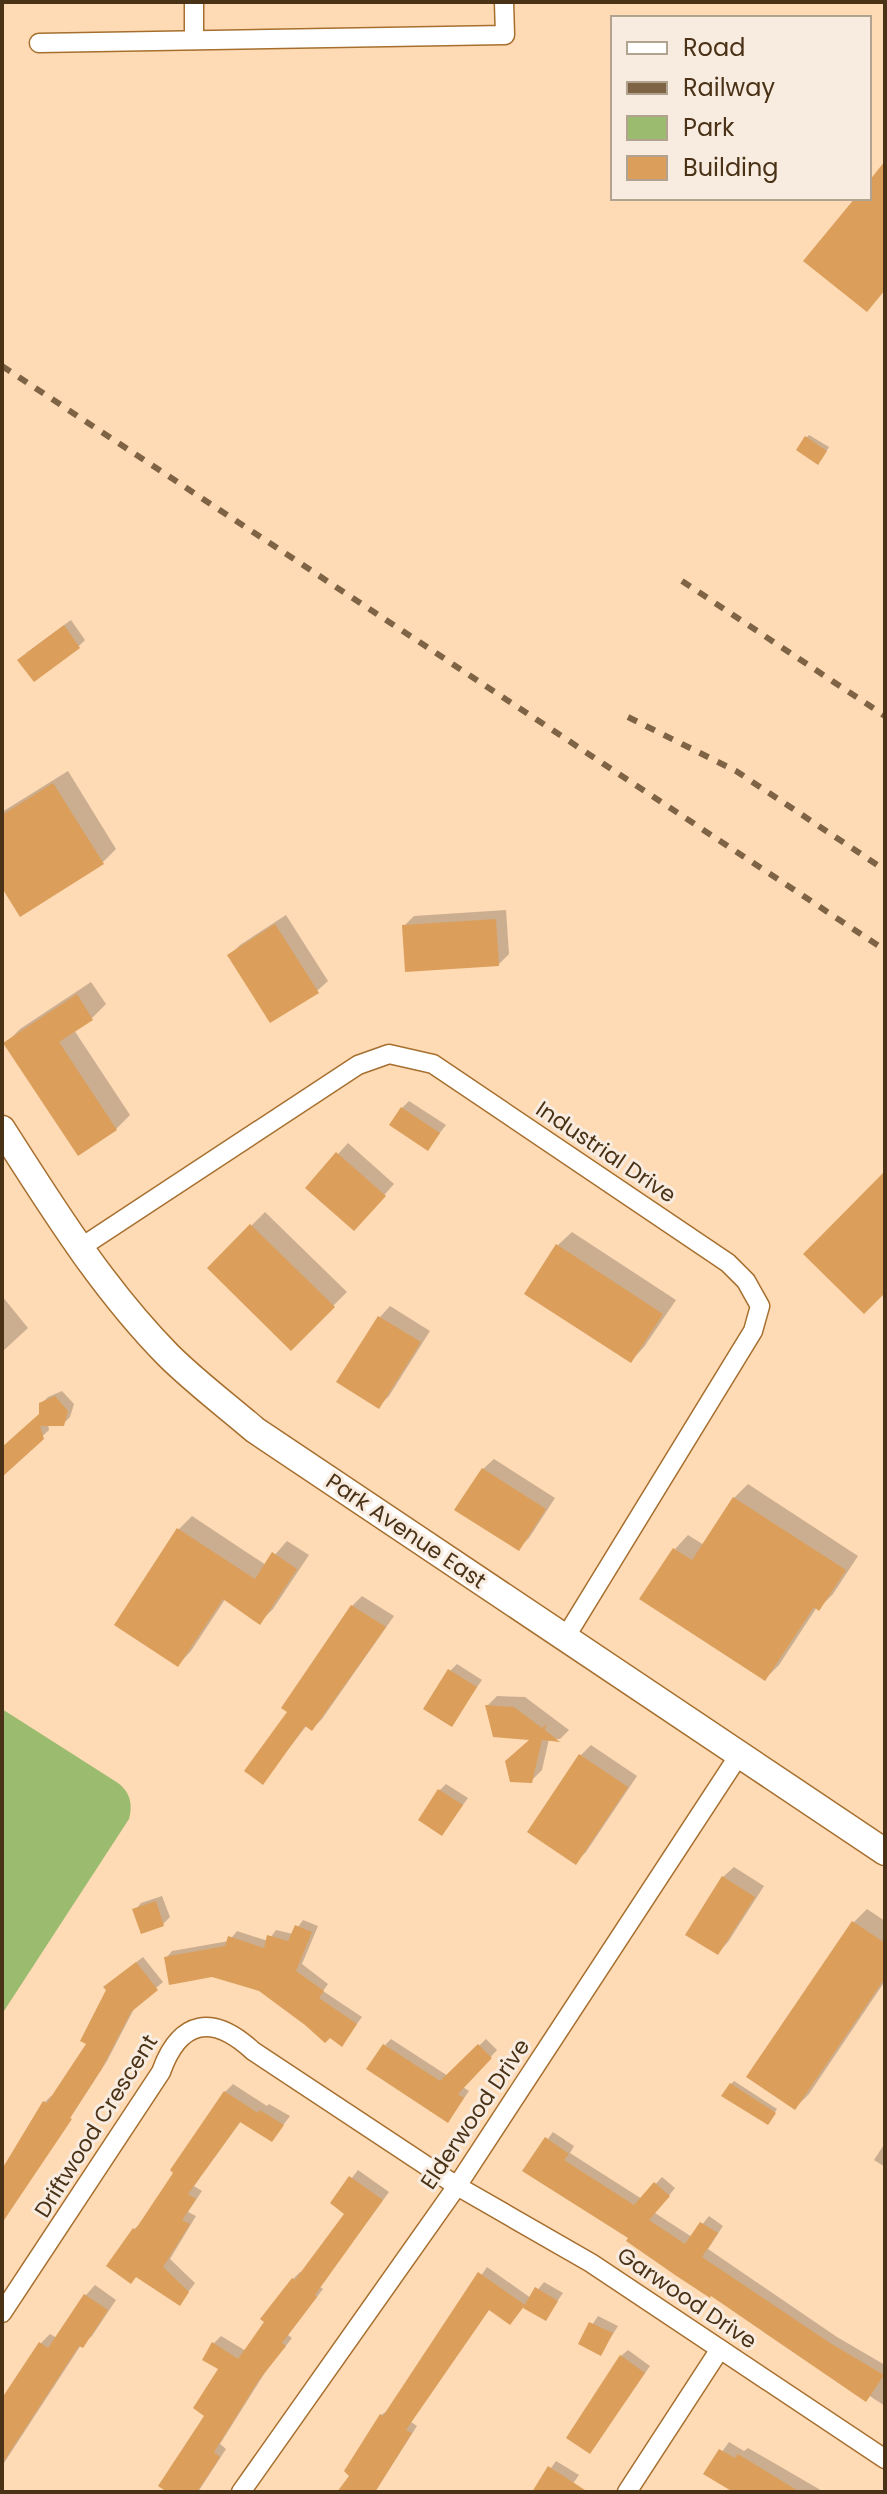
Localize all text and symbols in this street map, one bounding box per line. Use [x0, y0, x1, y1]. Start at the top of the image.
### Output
legend [611, 16, 871, 200]
text: Road [683, 31, 745, 64]
text: Railway [683, 71, 776, 104]
text: Park [683, 111, 735, 144]
text: Building [683, 151, 779, 184]
street label: Industrial Drive [530, 1094, 682, 1210]
street label: Park Avenue East [320, 1466, 492, 1596]
street label: Driftwood Crescent [27, 2028, 165, 2224]
street label: Elderwood Drive [413, 2033, 537, 2195]
street label: Garwood Drive [611, 2240, 763, 2356]

